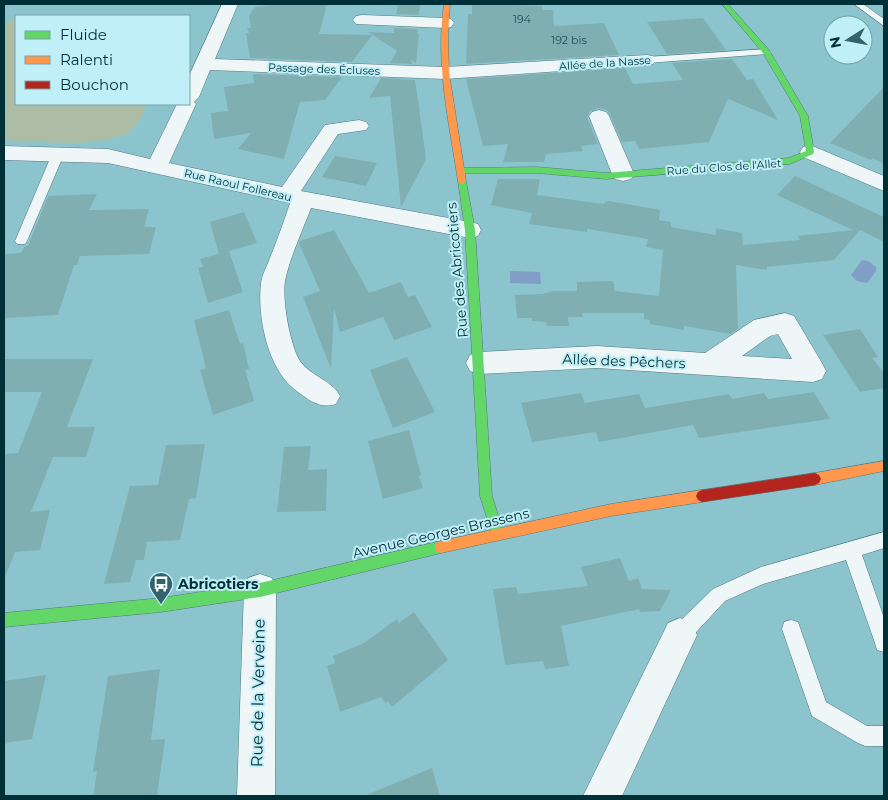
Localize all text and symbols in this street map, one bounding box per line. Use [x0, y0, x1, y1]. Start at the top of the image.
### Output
house number: 194 [513, 12, 532, 26]
legend [15, 15, 190, 105]
north arrow [823, 15, 873, 65]
text: Fluide [60, 25, 107, 44]
house number: 192 bis [551, 33, 587, 47]
text: N [825, 35, 845, 50]
text: Ralenti [60, 50, 113, 69]
street label: Allée de la Nasse [559, 53, 652, 73]
street label: Passage des Écluses [268, 60, 381, 78]
text: Bouchon [60, 75, 129, 94]
street label: Rue du Clos de l'Allet [666, 156, 782, 178]
street label: Rue Raoul Follereau [183, 166, 293, 204]
street label: Rue des Abricotiers [442, 201, 472, 338]
street label: Allée des Pêchers [562, 350, 686, 372]
street label: Avenue Georges Brassens [351, 504, 531, 562]
bus stop icon: Abricotiers [148, 571, 174, 605]
place label: Abricotiers [177, 575, 259, 593]
street label: Rue de la Verveine [247, 619, 269, 767]

